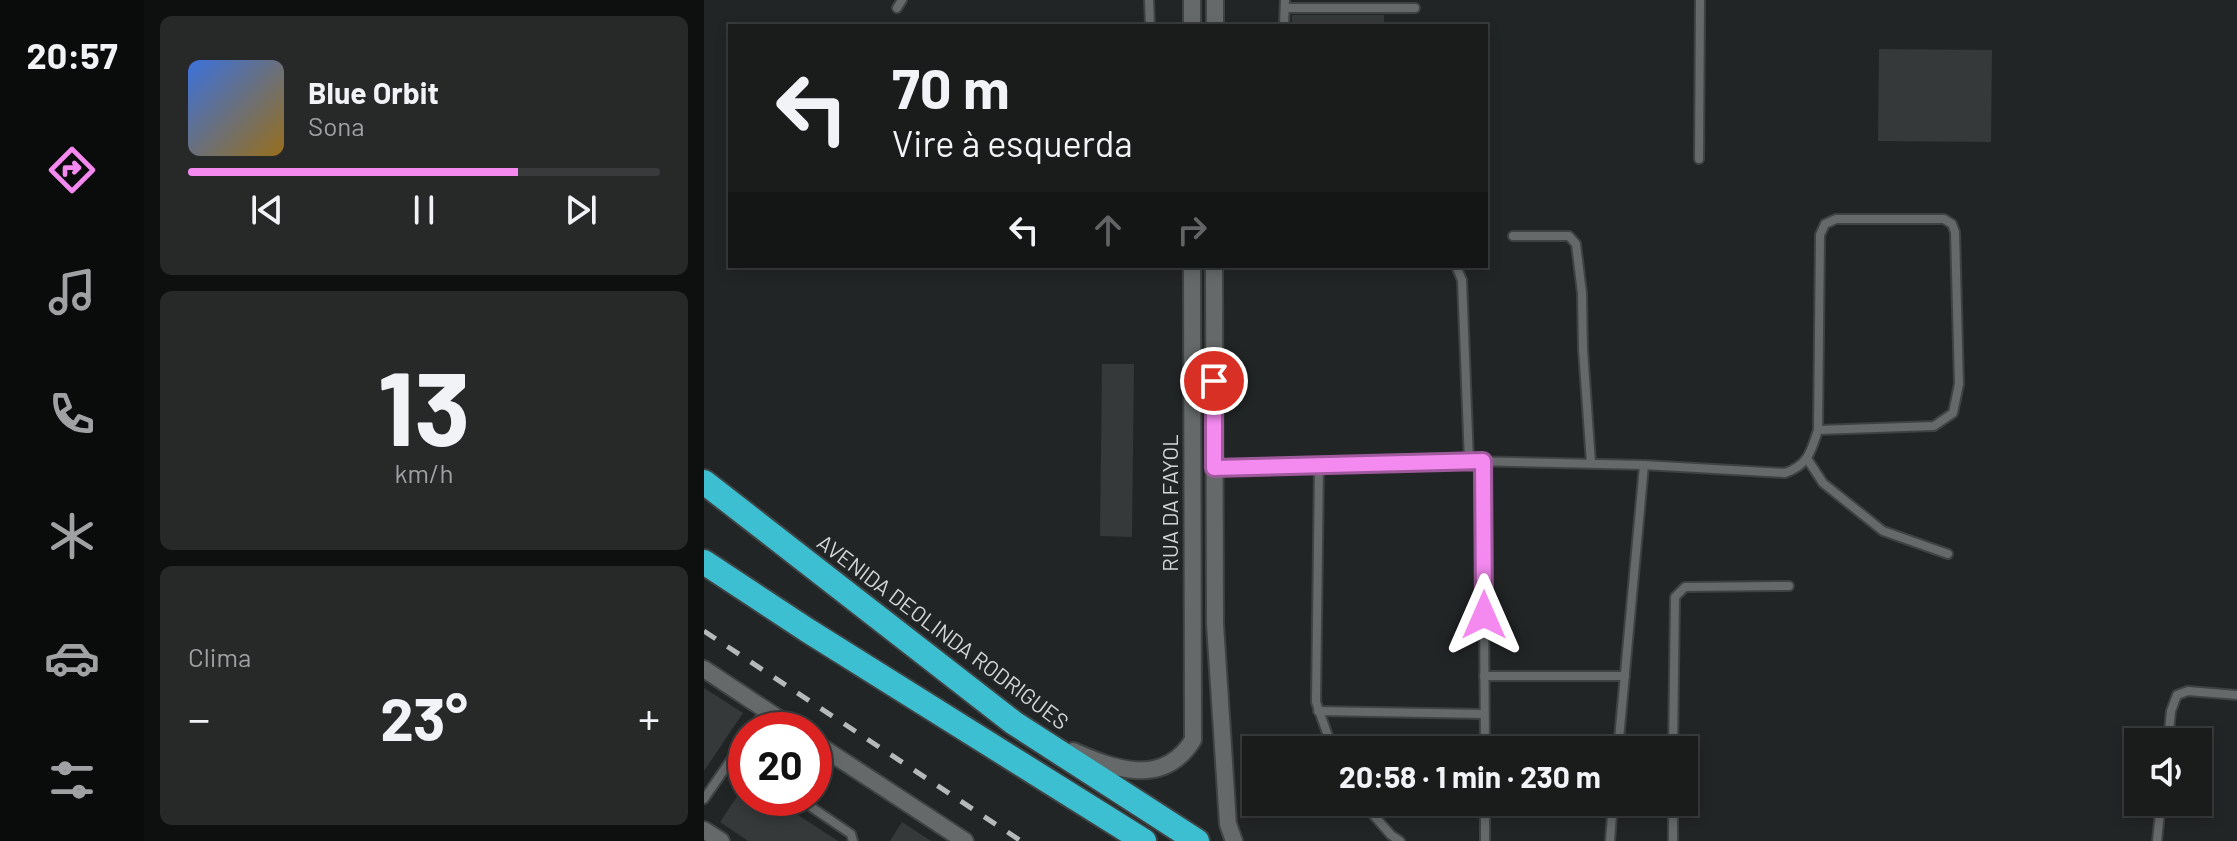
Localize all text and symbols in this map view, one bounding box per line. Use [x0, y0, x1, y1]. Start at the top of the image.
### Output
text: 20:57 [26, 33, 118, 76]
text: 70 m [892, 53, 1010, 120]
icon: left [760, 56, 864, 160]
text: Blue Orbit [308, 74, 439, 110]
text: Sona [308, 110, 365, 141]
text: Vire à esquerda [892, 121, 1133, 164]
icon: directions [44, 142, 100, 198]
icon: previous [245, 188, 289, 232]
icon: pause [402, 188, 446, 232]
icon: next [559, 188, 603, 232]
icon: left [1002, 208, 1046, 252]
icon: ahead [1086, 208, 1130, 252]
icon: right [1170, 208, 1214, 252]
icon: music [44, 264, 100, 320]
text: 13 [378, 342, 470, 467]
pin [1180, 347, 1248, 415]
icon: arrive [1192, 359, 1236, 403]
icon: phone [44, 386, 100, 442]
street label: RUA DA FAYOL [1156, 434, 1182, 572]
text: km/h [395, 457, 453, 488]
icon: climate [44, 508, 100, 564]
street label: AVENIDA DEOLINDA RODRIGUES [813, 528, 1074, 734]
position arrow [1442, 573, 1526, 657]
icon: car [44, 630, 100, 686]
text: Clima [188, 641, 251, 672]
text: 23° [380, 681, 468, 753]
text: − [188, 691, 210, 744]
text: + [638, 691, 660, 744]
speed limit sign: 20 [728, 712, 832, 816]
map controls [2124, 728, 2212, 816]
button: sound [2124, 728, 2212, 816]
icon: filters [44, 752, 100, 808]
text: 20:58 · 1 min · 230 m [1339, 758, 1601, 794]

